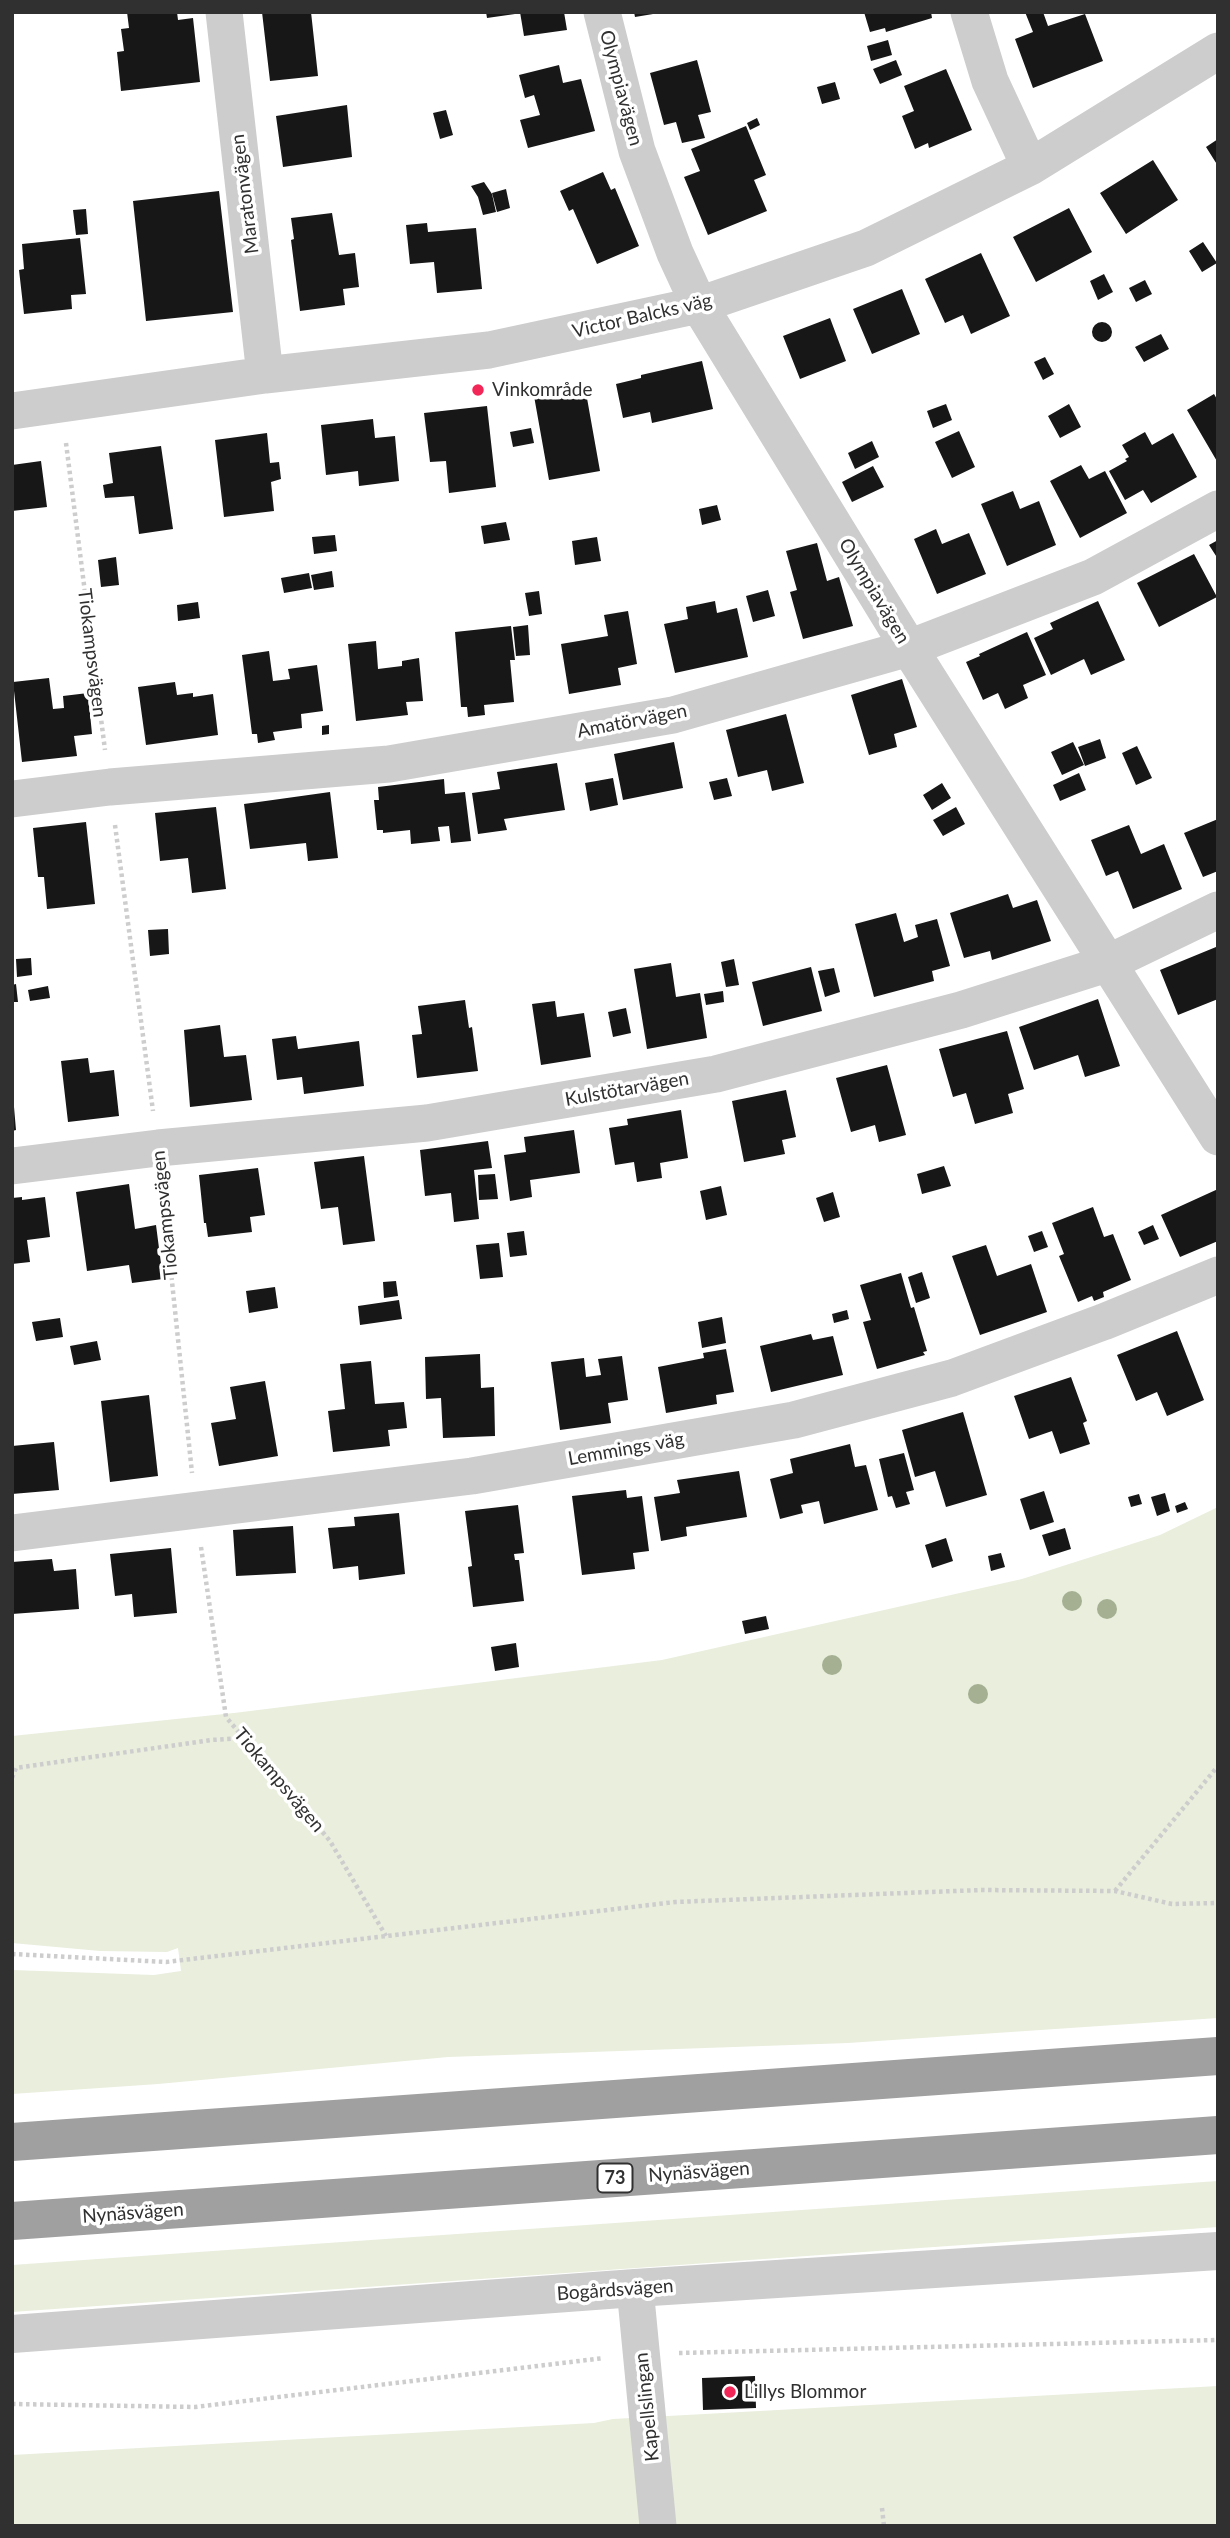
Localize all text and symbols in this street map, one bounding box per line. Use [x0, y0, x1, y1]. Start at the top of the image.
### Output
street label: Olympiavägen [595, 28, 647, 148]
street label: Maratonvägen [226, 133, 264, 255]
street label: Victor Balcks väg [570, 289, 714, 343]
place label: Vinkområde [492, 379, 592, 401]
marker: Vinkområde [470, 382, 486, 398]
street label: Olympiavägen [834, 534, 914, 648]
street label: Tiokampsvägen [73, 587, 111, 719]
street label: Amatörvägen [575, 699, 689, 743]
street label: Kulstötarvägen [563, 1067, 691, 1111]
street label: Tiokampsvägen [147, 1149, 183, 1281]
street label: Lemmings väg [566, 1428, 686, 1470]
street label: Tiokampsvägen [229, 1723, 329, 1837]
street label: Nynäsvägen [648, 2157, 750, 2187]
road number: 73 [598, 2164, 632, 2192]
street label: Nynäsvägen [82, 2198, 184, 2228]
street label: Bogårdsvägen [556, 2275, 674, 2305]
street label: Kapellslingan [630, 2351, 664, 2463]
place label: Lillys Blommor [744, 2381, 866, 2403]
marker: Lillys Blommor [722, 2384, 738, 2400]

